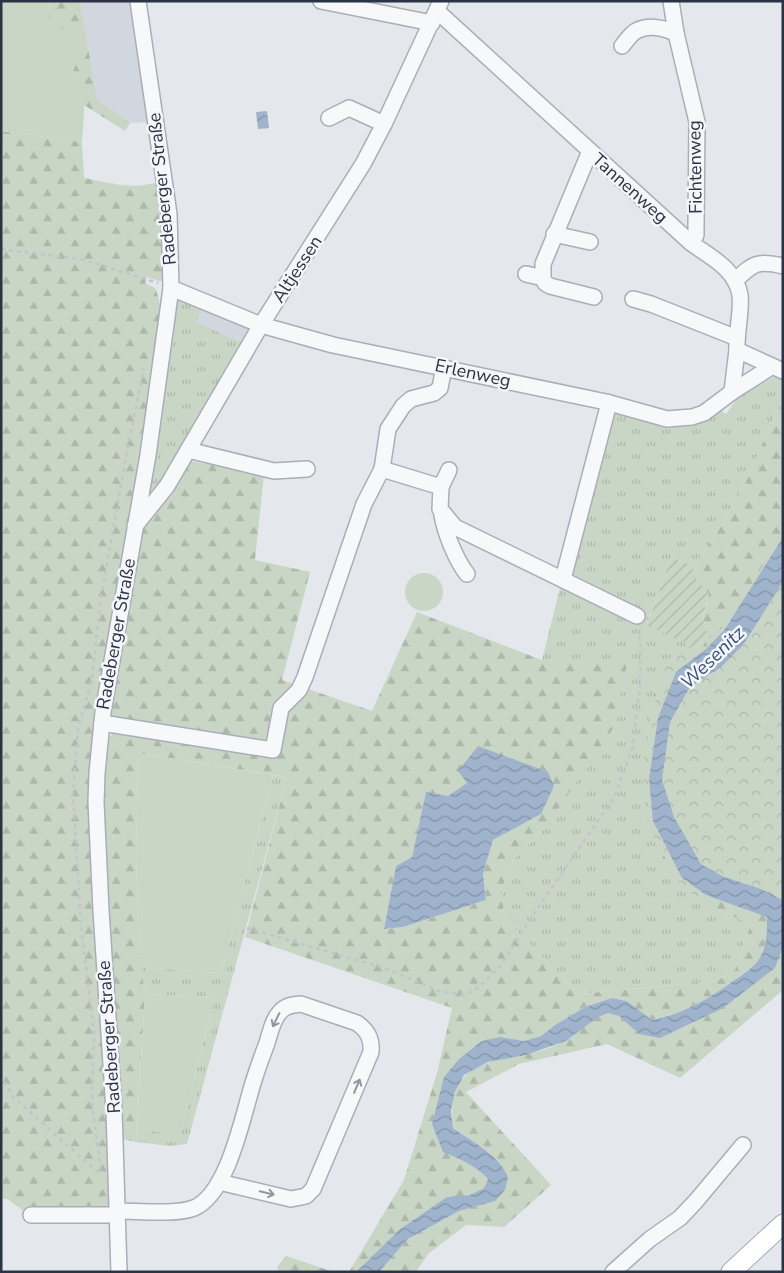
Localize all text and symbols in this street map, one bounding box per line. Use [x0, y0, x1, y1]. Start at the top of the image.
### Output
street label: Radeberger Straße [142, 112, 182, 266]
street label: Fichtenweg [682, 120, 708, 214]
street label: Tannenweg [587, 148, 673, 228]
street label: Altjessen [266, 231, 328, 307]
street label: Erlenweg [433, 353, 513, 393]
street label: Radeberger Straße [91, 557, 141, 711]
water label: Wesenitz [675, 621, 751, 695]
street label: Radeberger Straße [92, 960, 126, 1114]
one-way arrow [271, 1012, 281, 1027]
one-way arrow [352, 1079, 362, 1094]
one-way arrow [258, 1189, 274, 1198]

